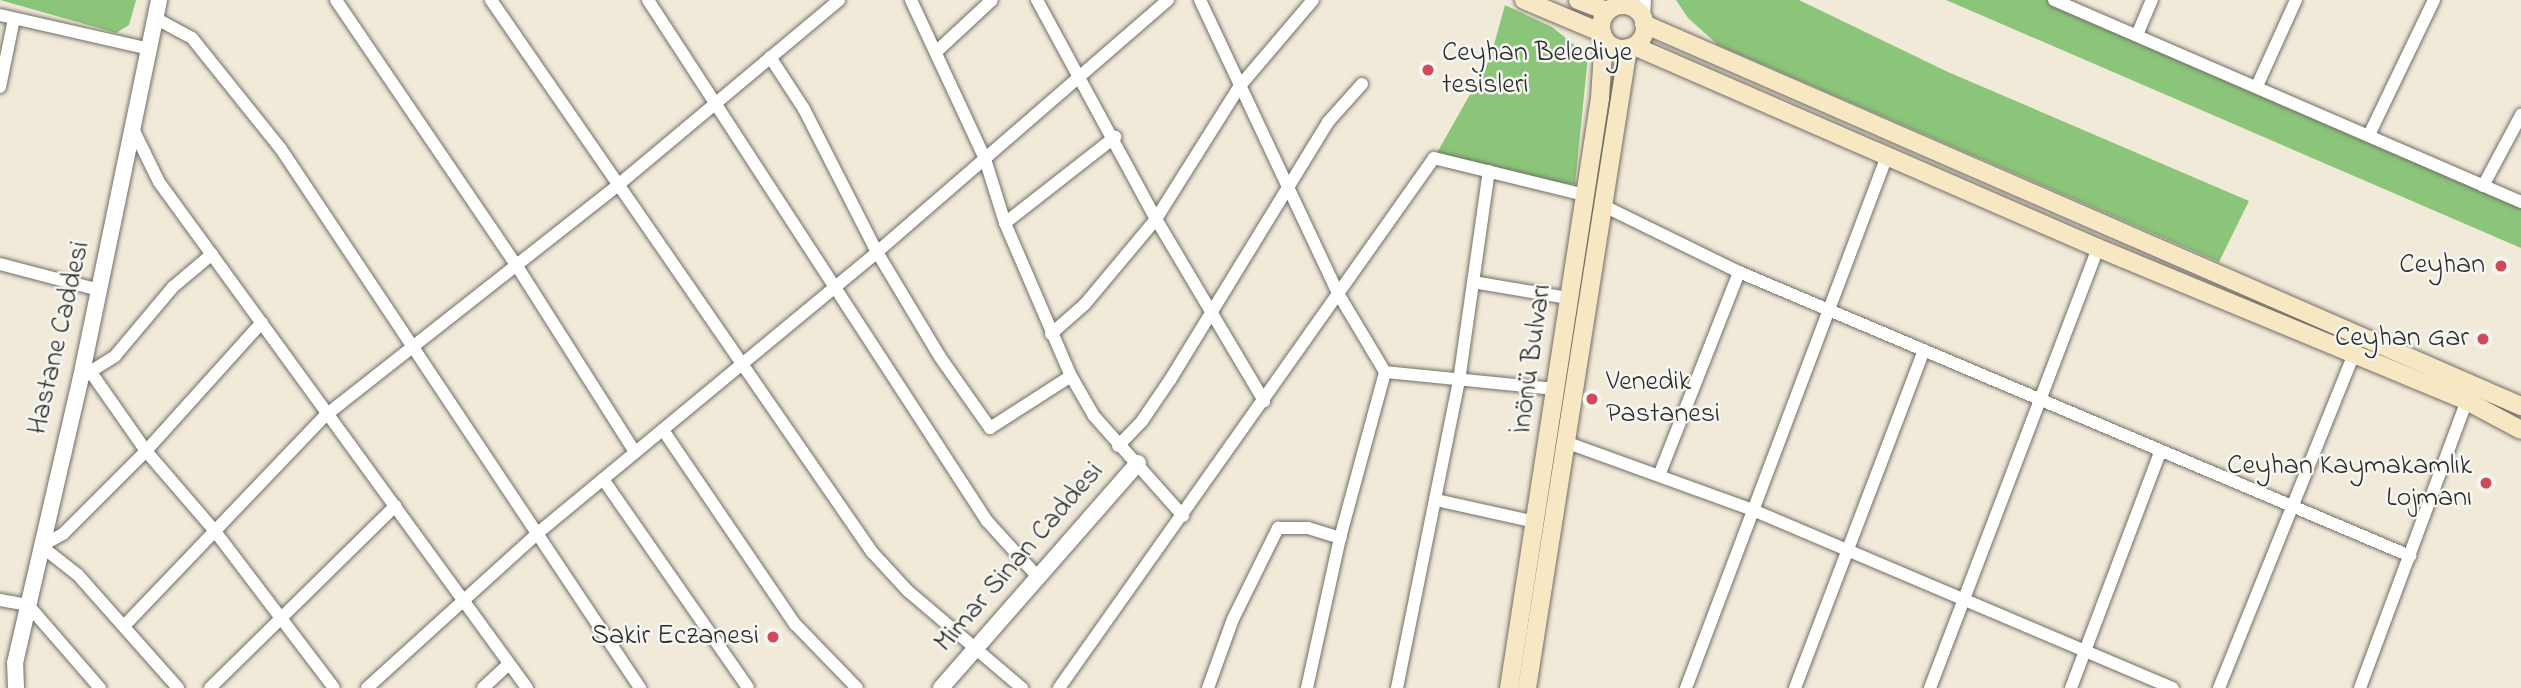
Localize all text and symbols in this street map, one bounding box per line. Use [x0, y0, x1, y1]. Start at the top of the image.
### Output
place label: Ceyhan Belediye tesisleri [1442, 37, 1632, 103]
marker: Ceyhan Belediye tesisleri [1420, 62, 1436, 78]
street label: Hastane Caddesi [21, 238, 99, 438]
place label: Ceyhan [2399, 249, 2485, 283]
marker: Ceyhan [2491, 256, 2511, 276]
street label: İnönü Bulvarı [1506, 282, 1560, 436]
place label: Ceyhan Gar [2335, 322, 2469, 356]
marker: Ceyhan Gar [2475, 331, 2491, 347]
place label: Venedik Pastanesi [1606, 366, 1720, 432]
marker: Venedik Pastanesi [1584, 391, 1600, 407]
place label: Ceyhan Kaymakamlık Lojmanı [2227, 450, 2472, 516]
street label: Mimar Sinan Caddesi [928, 456, 1112, 660]
marker: Ceyhan Kaymakamlık Lojmanı [2478, 475, 2494, 491]
place label: Sakir Eczanesi [591, 620, 759, 654]
marker: Sakir Eczanesi [765, 629, 781, 645]

